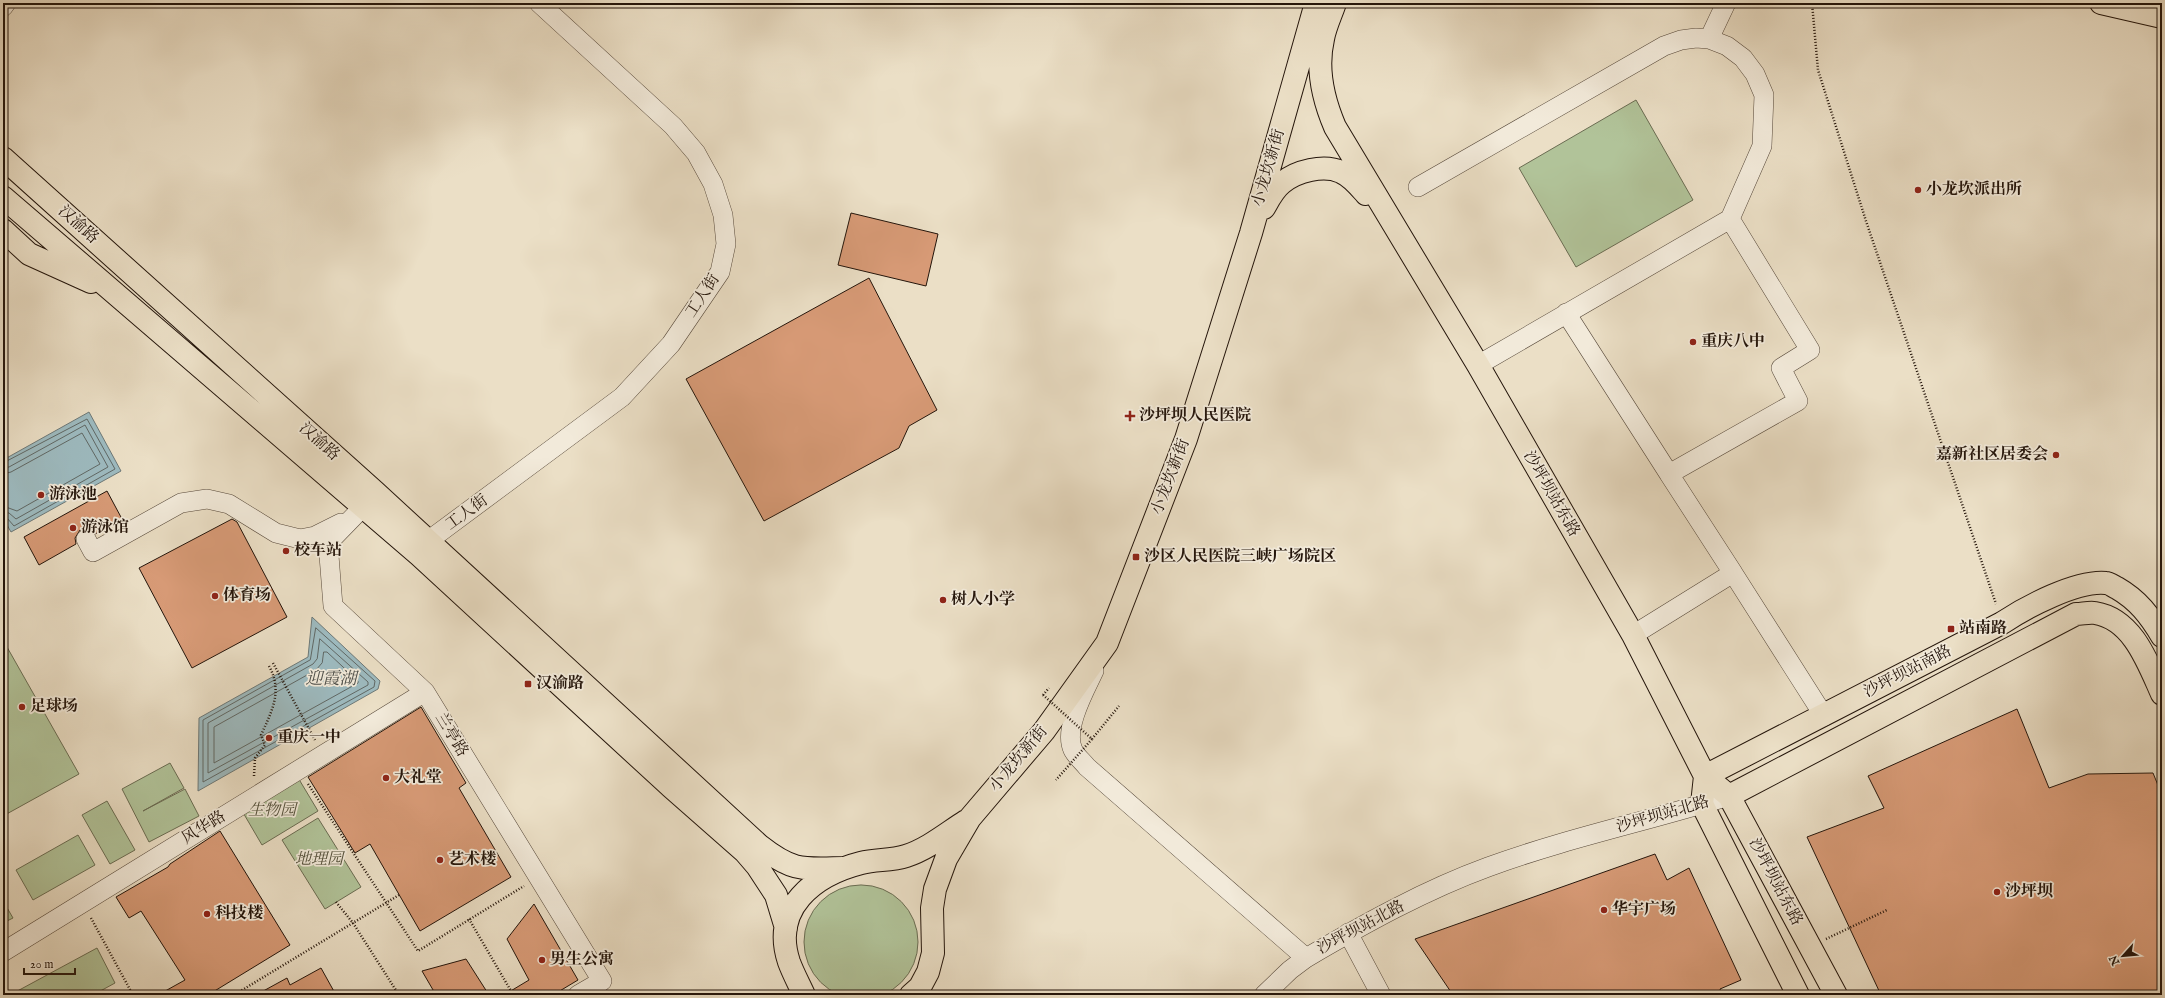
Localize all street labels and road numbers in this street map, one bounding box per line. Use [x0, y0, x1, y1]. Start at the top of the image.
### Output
street label: 小龙坎新街 [1248, 127, 1290, 209]
street label: 汉渝路 [53, 202, 103, 248]
street label: 工人街 [682, 270, 724, 322]
street label: 汉渝路 [294, 419, 344, 465]
street label: 小龙坎新街 [1147, 436, 1195, 518]
street label: 沙坪坝站东路 [1518, 447, 1584, 541]
street label: 工人街 [442, 491, 492, 535]
street label: 沙坪坝站南路 [1861, 641, 1955, 703]
street label: 兰亭路 [430, 709, 472, 761]
street label: 小龙坎新街 [986, 722, 1052, 796]
street label: 沙坪坝站北路 [1614, 792, 1712, 838]
street label: 风华路 [178, 807, 230, 849]
street label: 沙坪坝站东路 [1744, 835, 1806, 929]
street label: 沙坪坝站北路 [1314, 897, 1408, 959]

